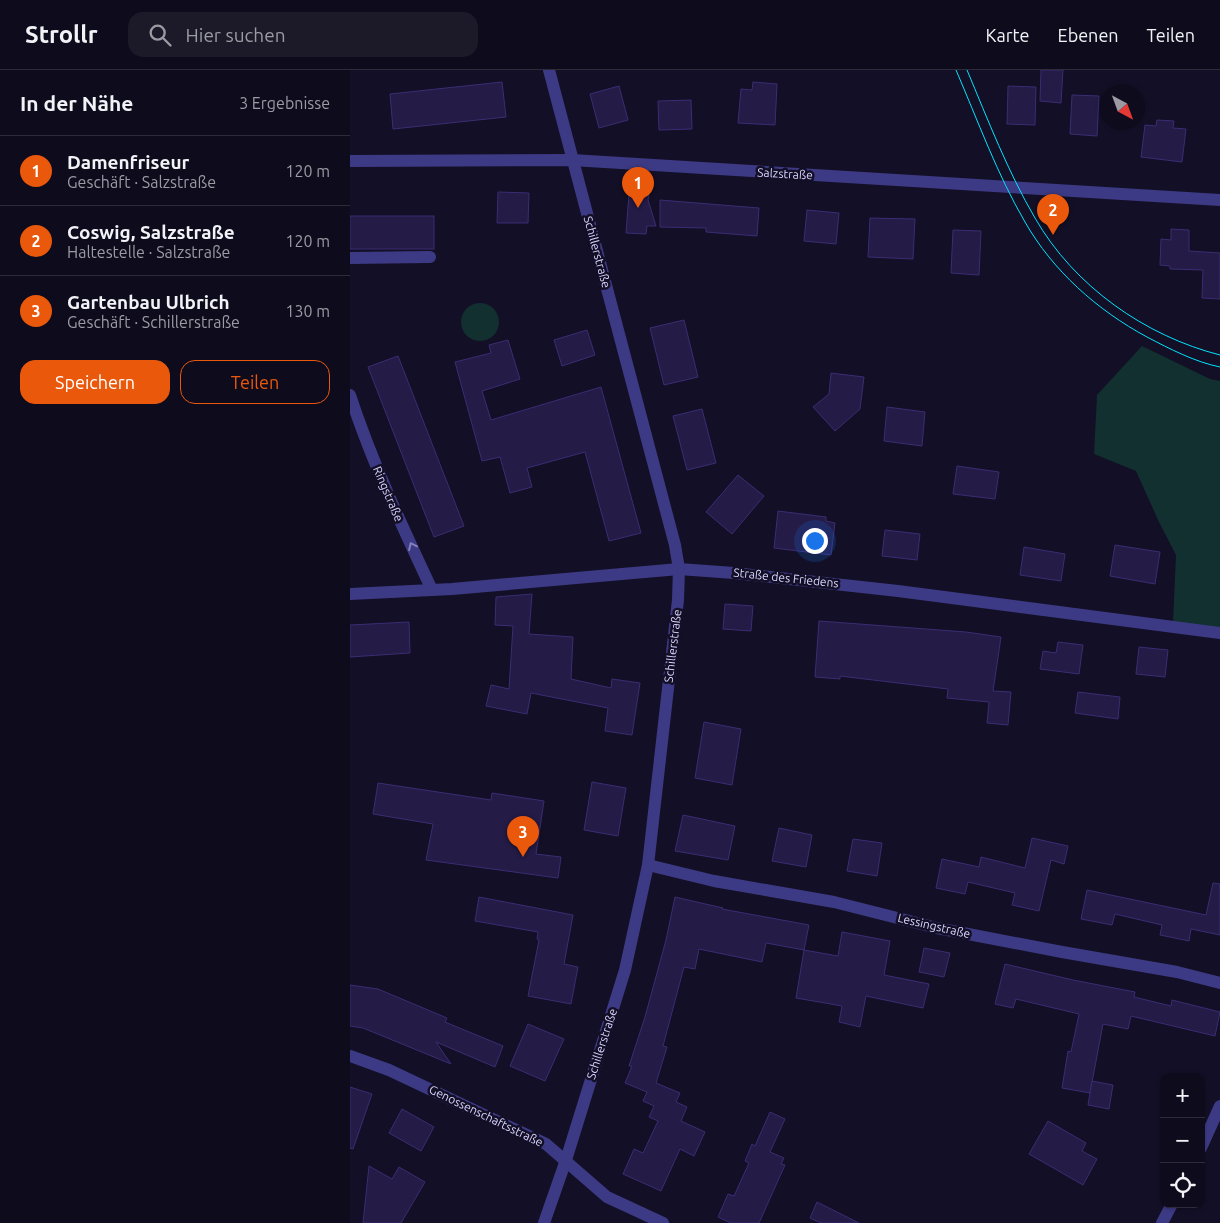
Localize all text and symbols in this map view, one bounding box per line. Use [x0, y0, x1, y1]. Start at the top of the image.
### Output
search box [128, 12, 478, 57]
text: Strollr [25, 21, 98, 48]
icon: search [146, 21, 174, 49]
text: Hier suchen [186, 24, 286, 46]
text: Karte [986, 25, 1030, 45]
text: Ebenen [1058, 25, 1119, 45]
text: Teilen [1147, 25, 1195, 45]
north arrow [1100, 85, 1145, 130]
text: In der Nähe [20, 91, 133, 115]
text: 3 Ergebnisse [239, 94, 330, 112]
text: Damenfriseur [67, 151, 189, 173]
text: 1 [31, 162, 41, 180]
text: 120 m [285, 162, 330, 180]
street label: Salzstraße [757, 166, 813, 181]
pin: 1 [622, 167, 654, 208]
text: Geschäft · Salzstraße [67, 173, 216, 191]
pin: 2 [1037, 194, 1069, 235]
street label: Schillerstraße [582, 215, 613, 289]
text: Coswig, Salzstraße [67, 221, 235, 243]
text: 2 [31, 232, 41, 250]
text: 120 m [285, 232, 330, 250]
text: Haltestelle · Salzstraße [67, 243, 230, 261]
text: Gartenbau Ulbrich [67, 291, 230, 313]
text: 3 [31, 302, 41, 320]
text: 130 m [285, 302, 330, 320]
text: Geschäft · Schillerstraße [67, 313, 240, 331]
button: Speichern [20, 360, 170, 404]
button: Teilen [180, 360, 330, 404]
street label: Ringstraße [371, 464, 406, 523]
your location [802, 528, 828, 554]
one-way arrow [407, 542, 418, 551]
street label: Straße des Friedens [733, 566, 839, 589]
street label: Schillerstraße [662, 609, 683, 683]
pin: 3 [507, 816, 539, 857]
street label: Lessingstraße [896, 911, 972, 940]
street label: Schillerstraße [584, 1007, 619, 1081]
map controls [1160, 1073, 1205, 1208]
button: + [1160, 1073, 1205, 1118]
street label: Genossenschaftsstraße [427, 1082, 545, 1149]
button: − [1160, 1118, 1205, 1163]
button: locate [1160, 1163, 1205, 1208]

